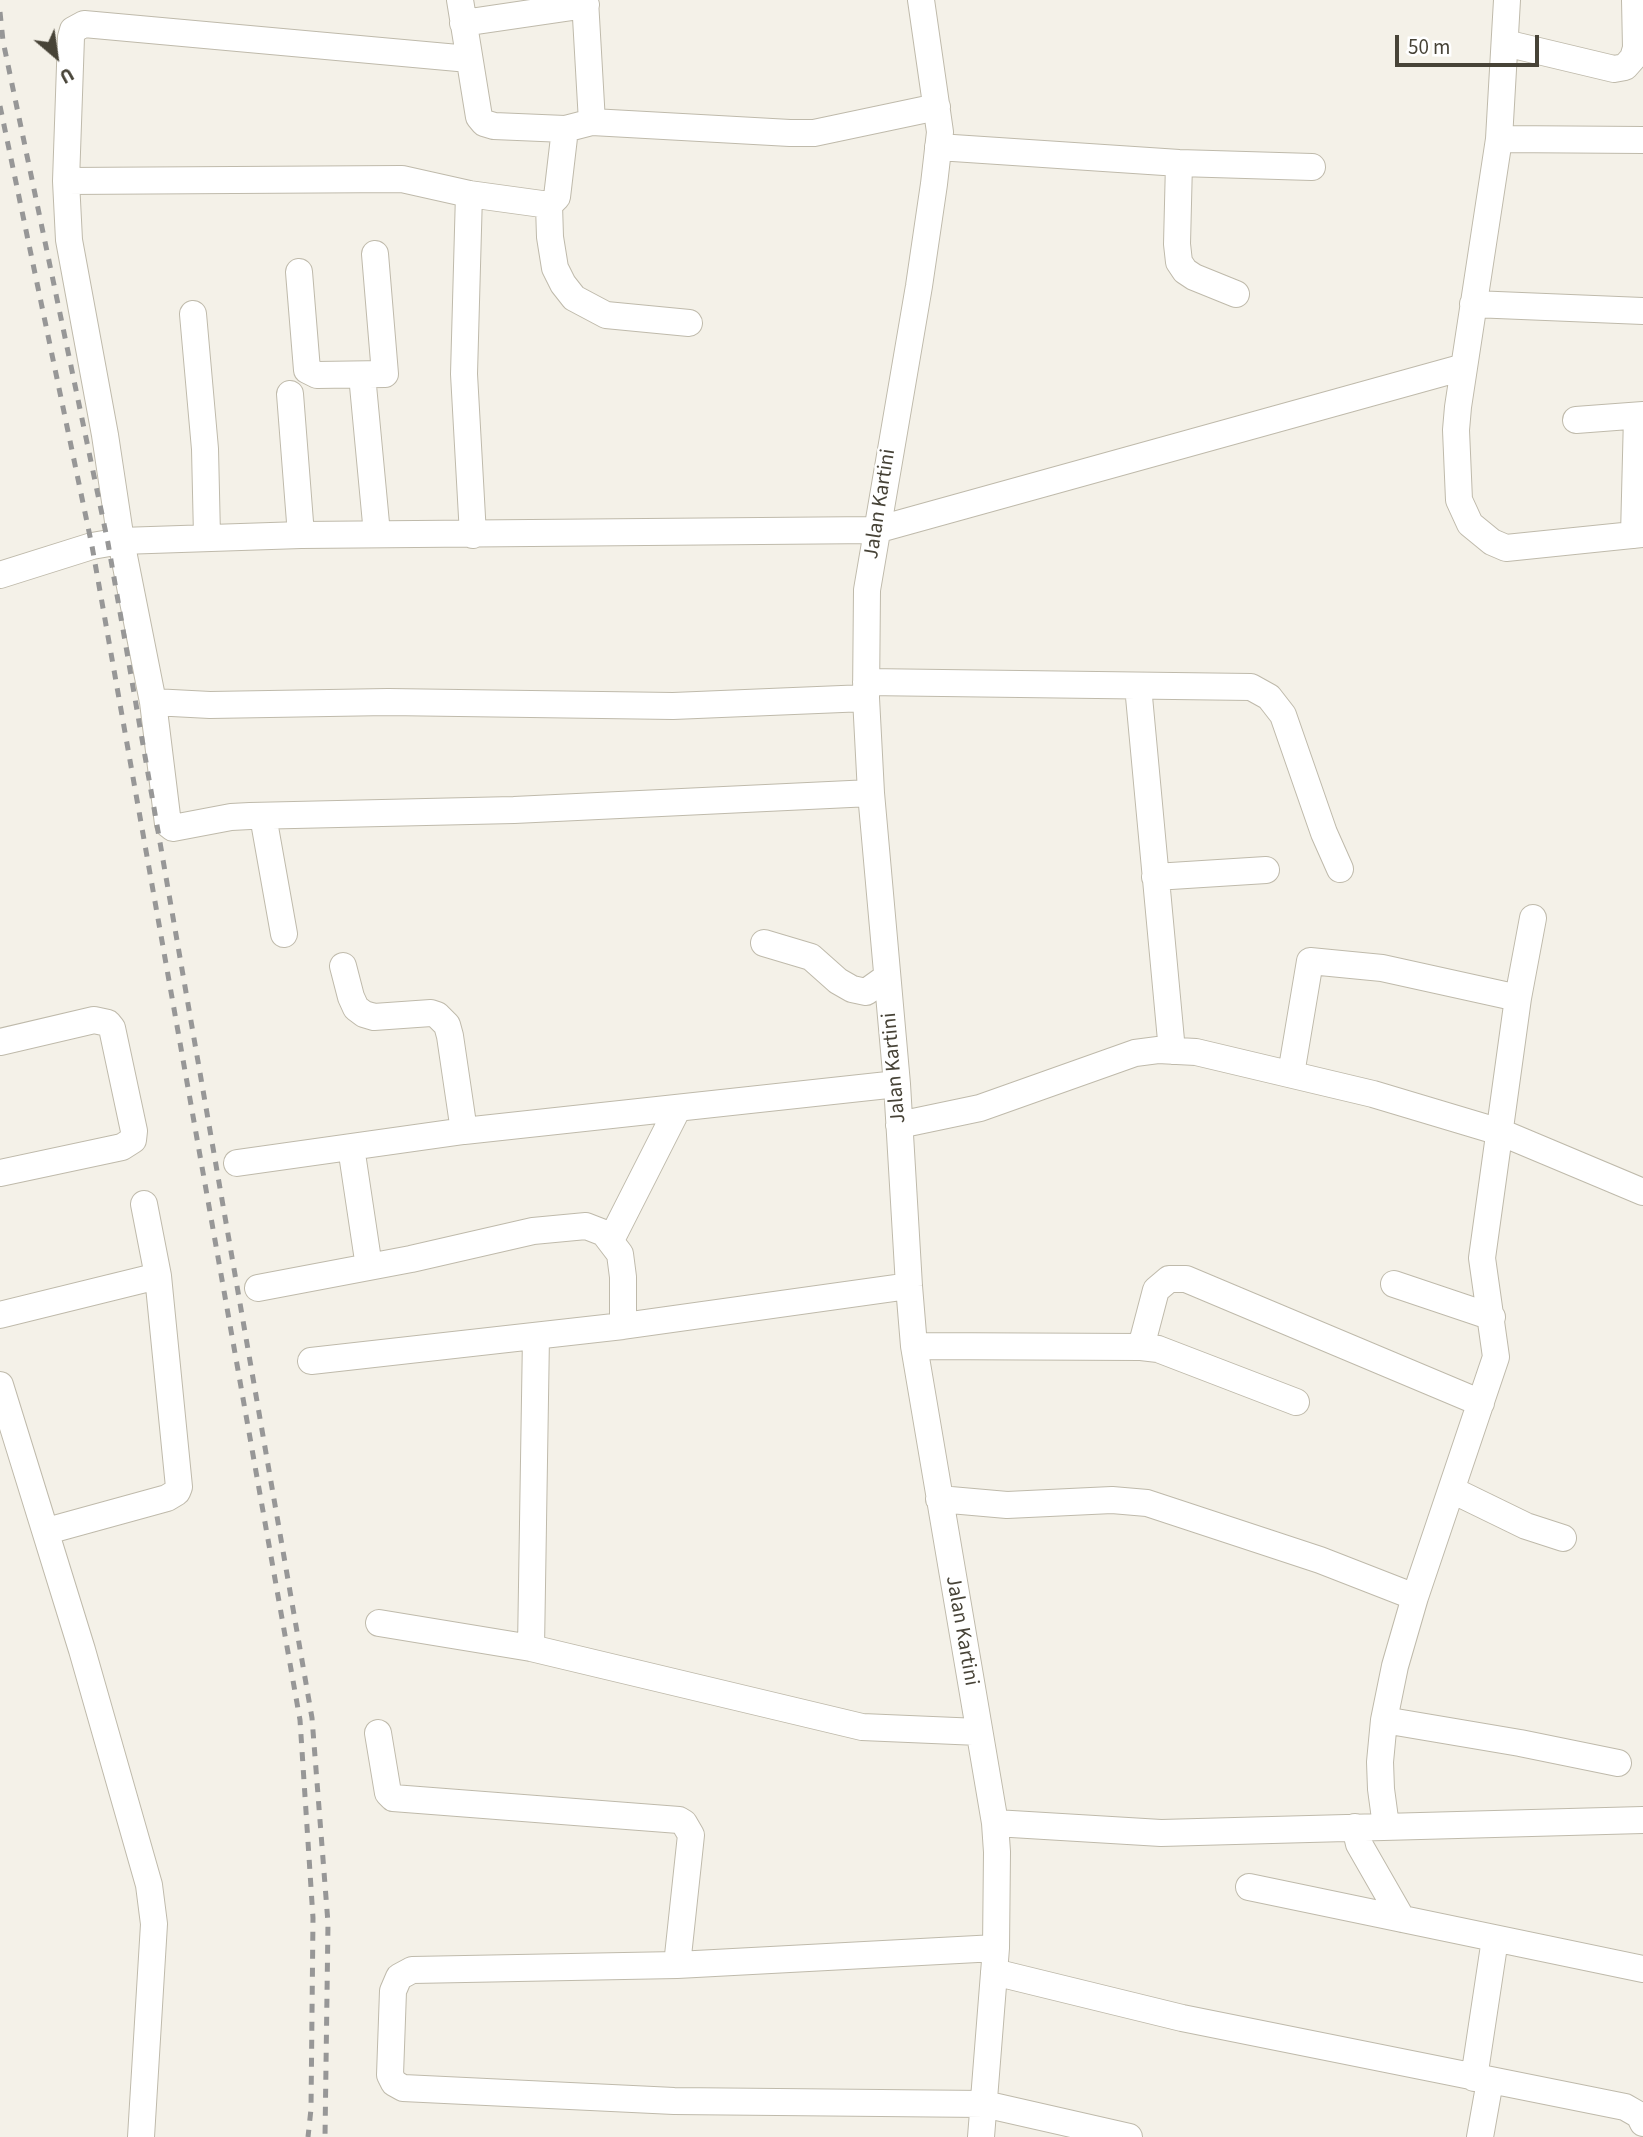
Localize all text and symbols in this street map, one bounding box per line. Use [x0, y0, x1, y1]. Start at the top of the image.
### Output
north arrow [21, 21, 91, 91]
scale bar [1398, 21, 1542, 65]
text: 50 m [1408, 32, 1450, 62]
text: U [54, 60, 79, 90]
street label: Jalan Kartini [860, 447, 902, 561]
street label: Jalan Kartini [878, 1012, 912, 1124]
street label: Jalan Kartini [939, 1574, 983, 1688]

